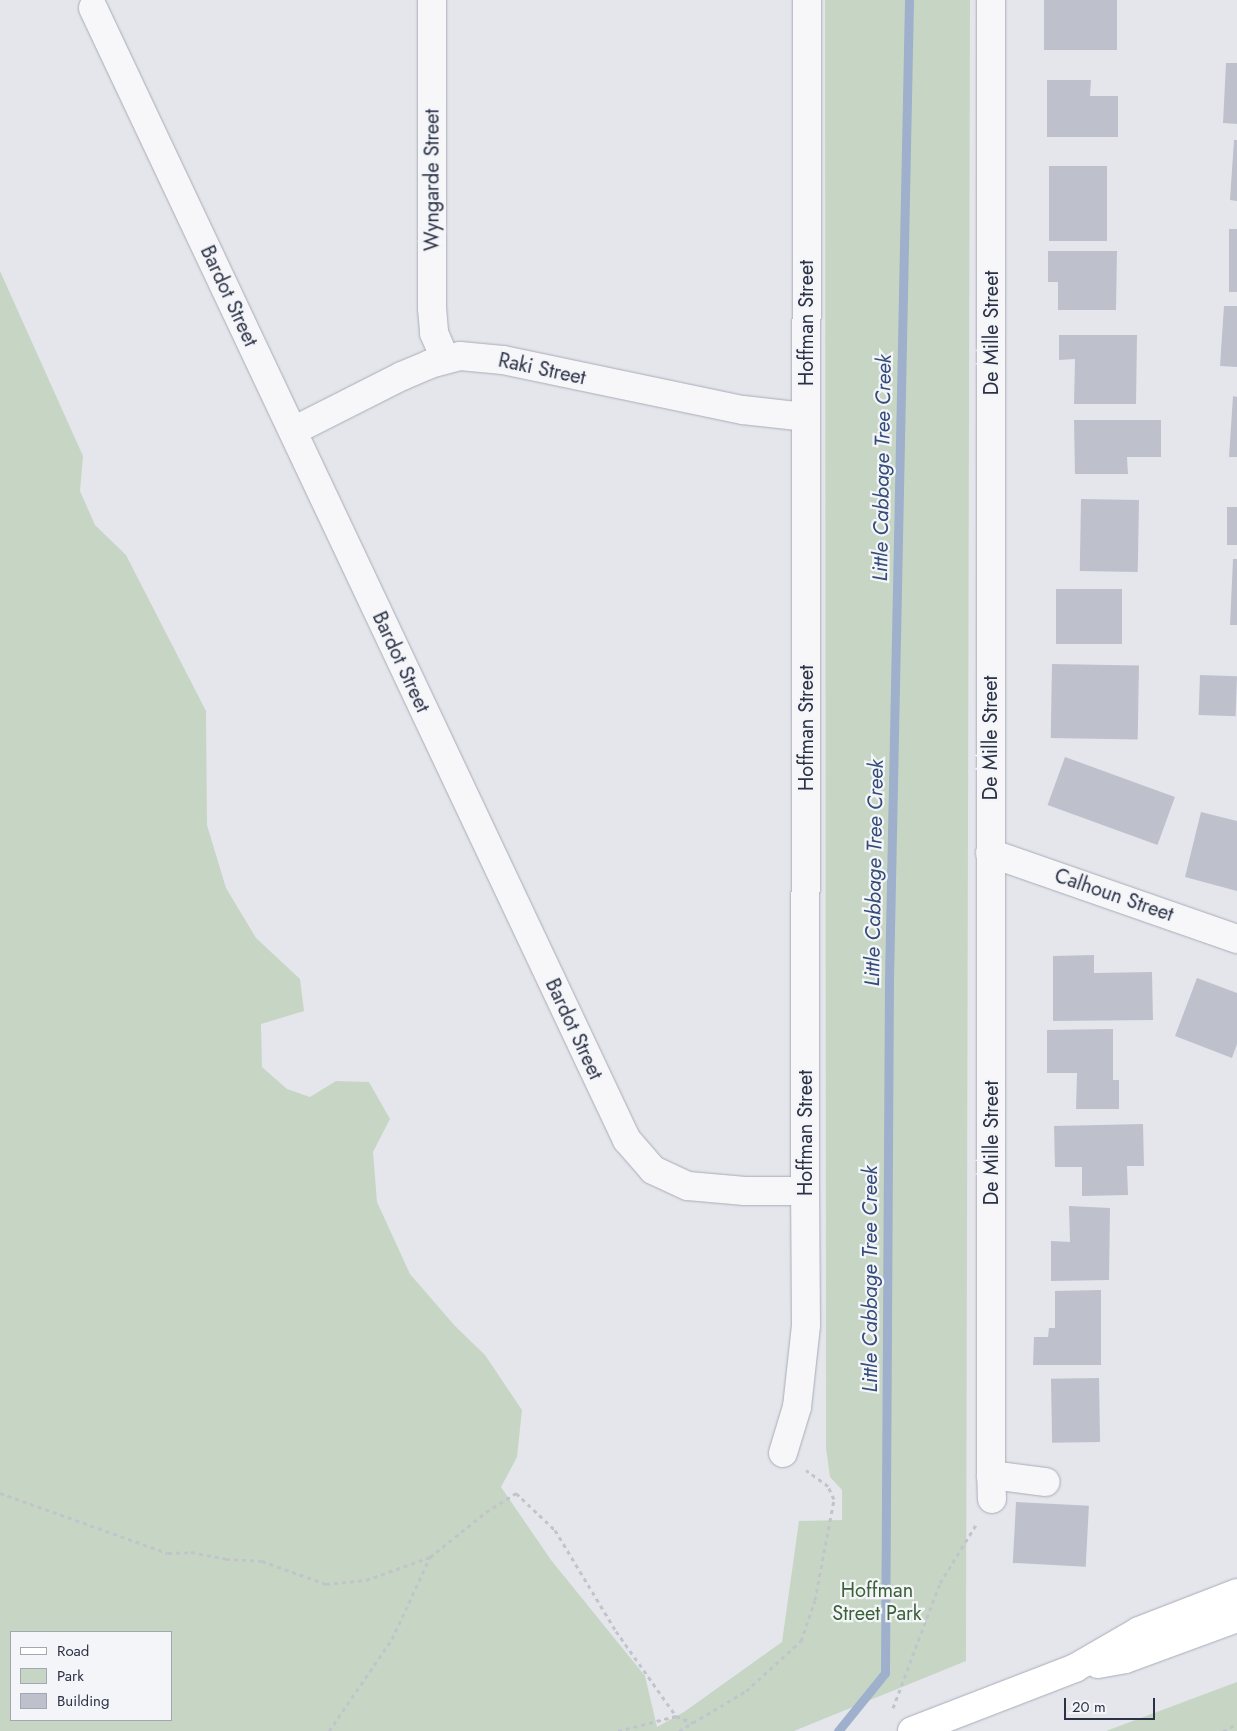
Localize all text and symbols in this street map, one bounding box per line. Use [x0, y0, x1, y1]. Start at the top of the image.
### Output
street label: Wyngarde Street [420, 109, 444, 251]
street label: Bardot Street [195, 242, 263, 350]
street label: Hoffman Street [794, 260, 818, 386]
street label: De Mille Street [979, 271, 1003, 395]
street label: Raki Street [496, 348, 588, 390]
water label: Little Cabbage Tree Creek [867, 354, 897, 582]
street label: Bardot Street [367, 608, 435, 716]
street label: Hoffman Street [794, 665, 818, 791]
street label: De Mille Street [978, 676, 1002, 800]
water label: Little Cabbage Tree Creek [859, 759, 889, 987]
street label: Calhoun Street [1051, 863, 1177, 927]
street label: Bardot Street [540, 975, 608, 1083]
street label: Hoffman Street [793, 1070, 817, 1196]
street label: De Mille Street [979, 1081, 1003, 1205]
water label: Little Cabbage Tree Creek [857, 1165, 883, 1393]
park label: Hoffman Street Park [832, 1578, 922, 1625]
legend [10, 1631, 172, 1721]
text: Road [57, 1640, 89, 1662]
text: Park [57, 1665, 84, 1687]
scale bar [1067, 1688, 1158, 1720]
text: Building [57, 1690, 109, 1712]
text: 20 m [1072, 1696, 1106, 1718]

